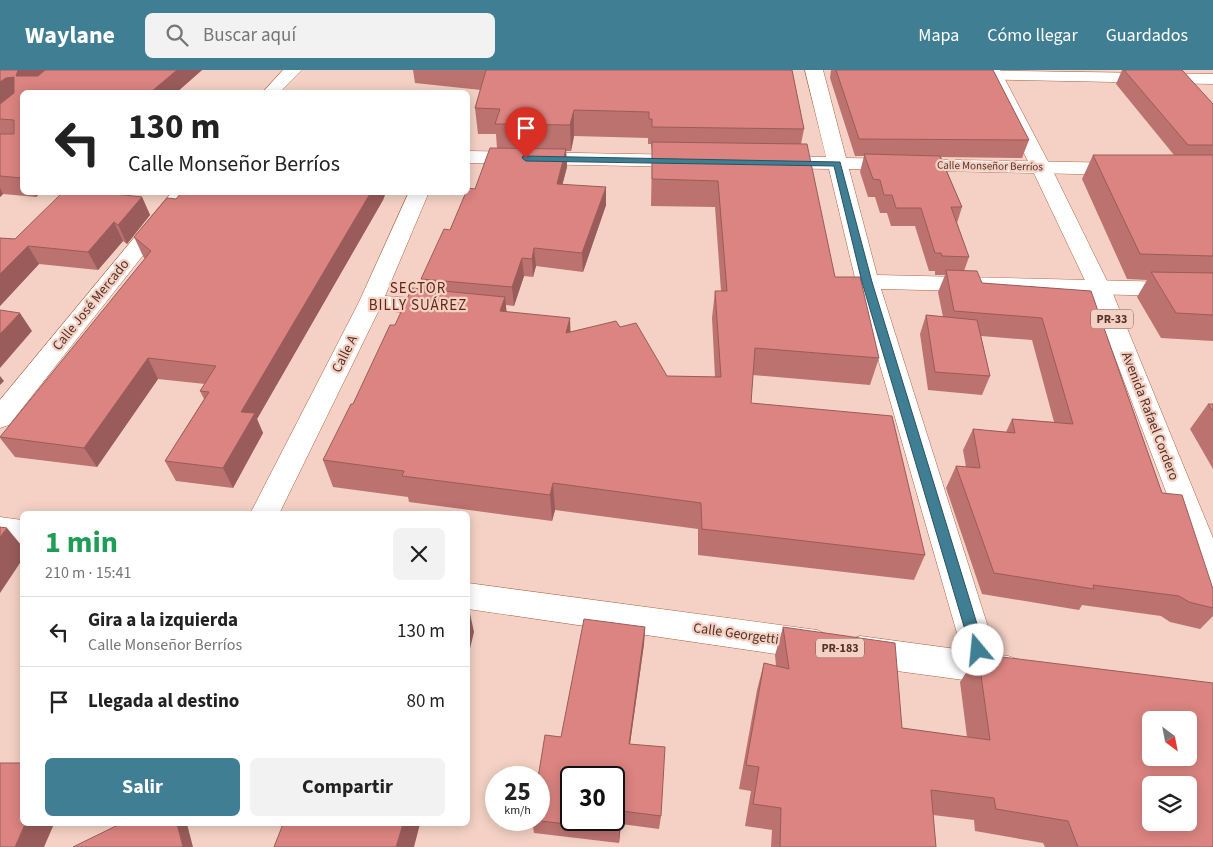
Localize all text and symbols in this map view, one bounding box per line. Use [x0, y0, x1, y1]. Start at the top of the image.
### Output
search box [145, 13, 495, 58]
text: Waylane [25, 18, 115, 53]
icon: search [163, 21, 191, 49]
text: Buscar aquí [203, 22, 296, 49]
text: Mapa [918, 23, 959, 48]
text: Cómo llegar [987, 23, 1078, 48]
text: Guardados [1106, 23, 1188, 48]
text: 130 m [128, 102, 220, 152]
pin [505, 107, 547, 158]
icon: left [45, 110, 110, 175]
icon: arrive [512, 114, 540, 142]
text: Calle Monseñor Berríos [128, 148, 340, 180]
street label: Calle Monseñor Berríos [937, 158, 1043, 174]
street label: Calle José Mercado [48, 255, 134, 355]
district label: SECTOR BILLY SUÁREZ [369, 278, 467, 316]
road number: PR-33 [1091, 310, 1133, 328]
street label: Calle A [327, 331, 363, 376]
street label: Avenida Rafael Cordero [1116, 349, 1184, 483]
text: 1 min [45, 521, 118, 564]
button: close [393, 528, 445, 580]
text: 210 m · 15:41 [45, 562, 132, 584]
text: Gira a la izquierda [88, 607, 238, 634]
icon: left [45, 618, 73, 646]
text: 130 m [397, 618, 445, 645]
street label: Calle Georgetti [692, 618, 780, 650]
position arrow [951, 623, 1003, 675]
text: Calle Monseñor Berríos [88, 634, 242, 656]
road number: PR-183 [816, 638, 864, 658]
icon: arrive [45, 688, 73, 716]
text: Llegada al destino [88, 688, 239, 715]
text: 80 m [407, 688, 445, 715]
north arrow [1142, 711, 1198, 766]
map controls [1142, 711, 1197, 831]
button: Salir [45, 758, 240, 816]
button: Compartir [250, 758, 445, 816]
speed limit sign: 30 [560, 766, 625, 831]
text: 25 [504, 774, 531, 810]
button: layers [1142, 776, 1197, 831]
text: km/h [504, 802, 531, 819]

